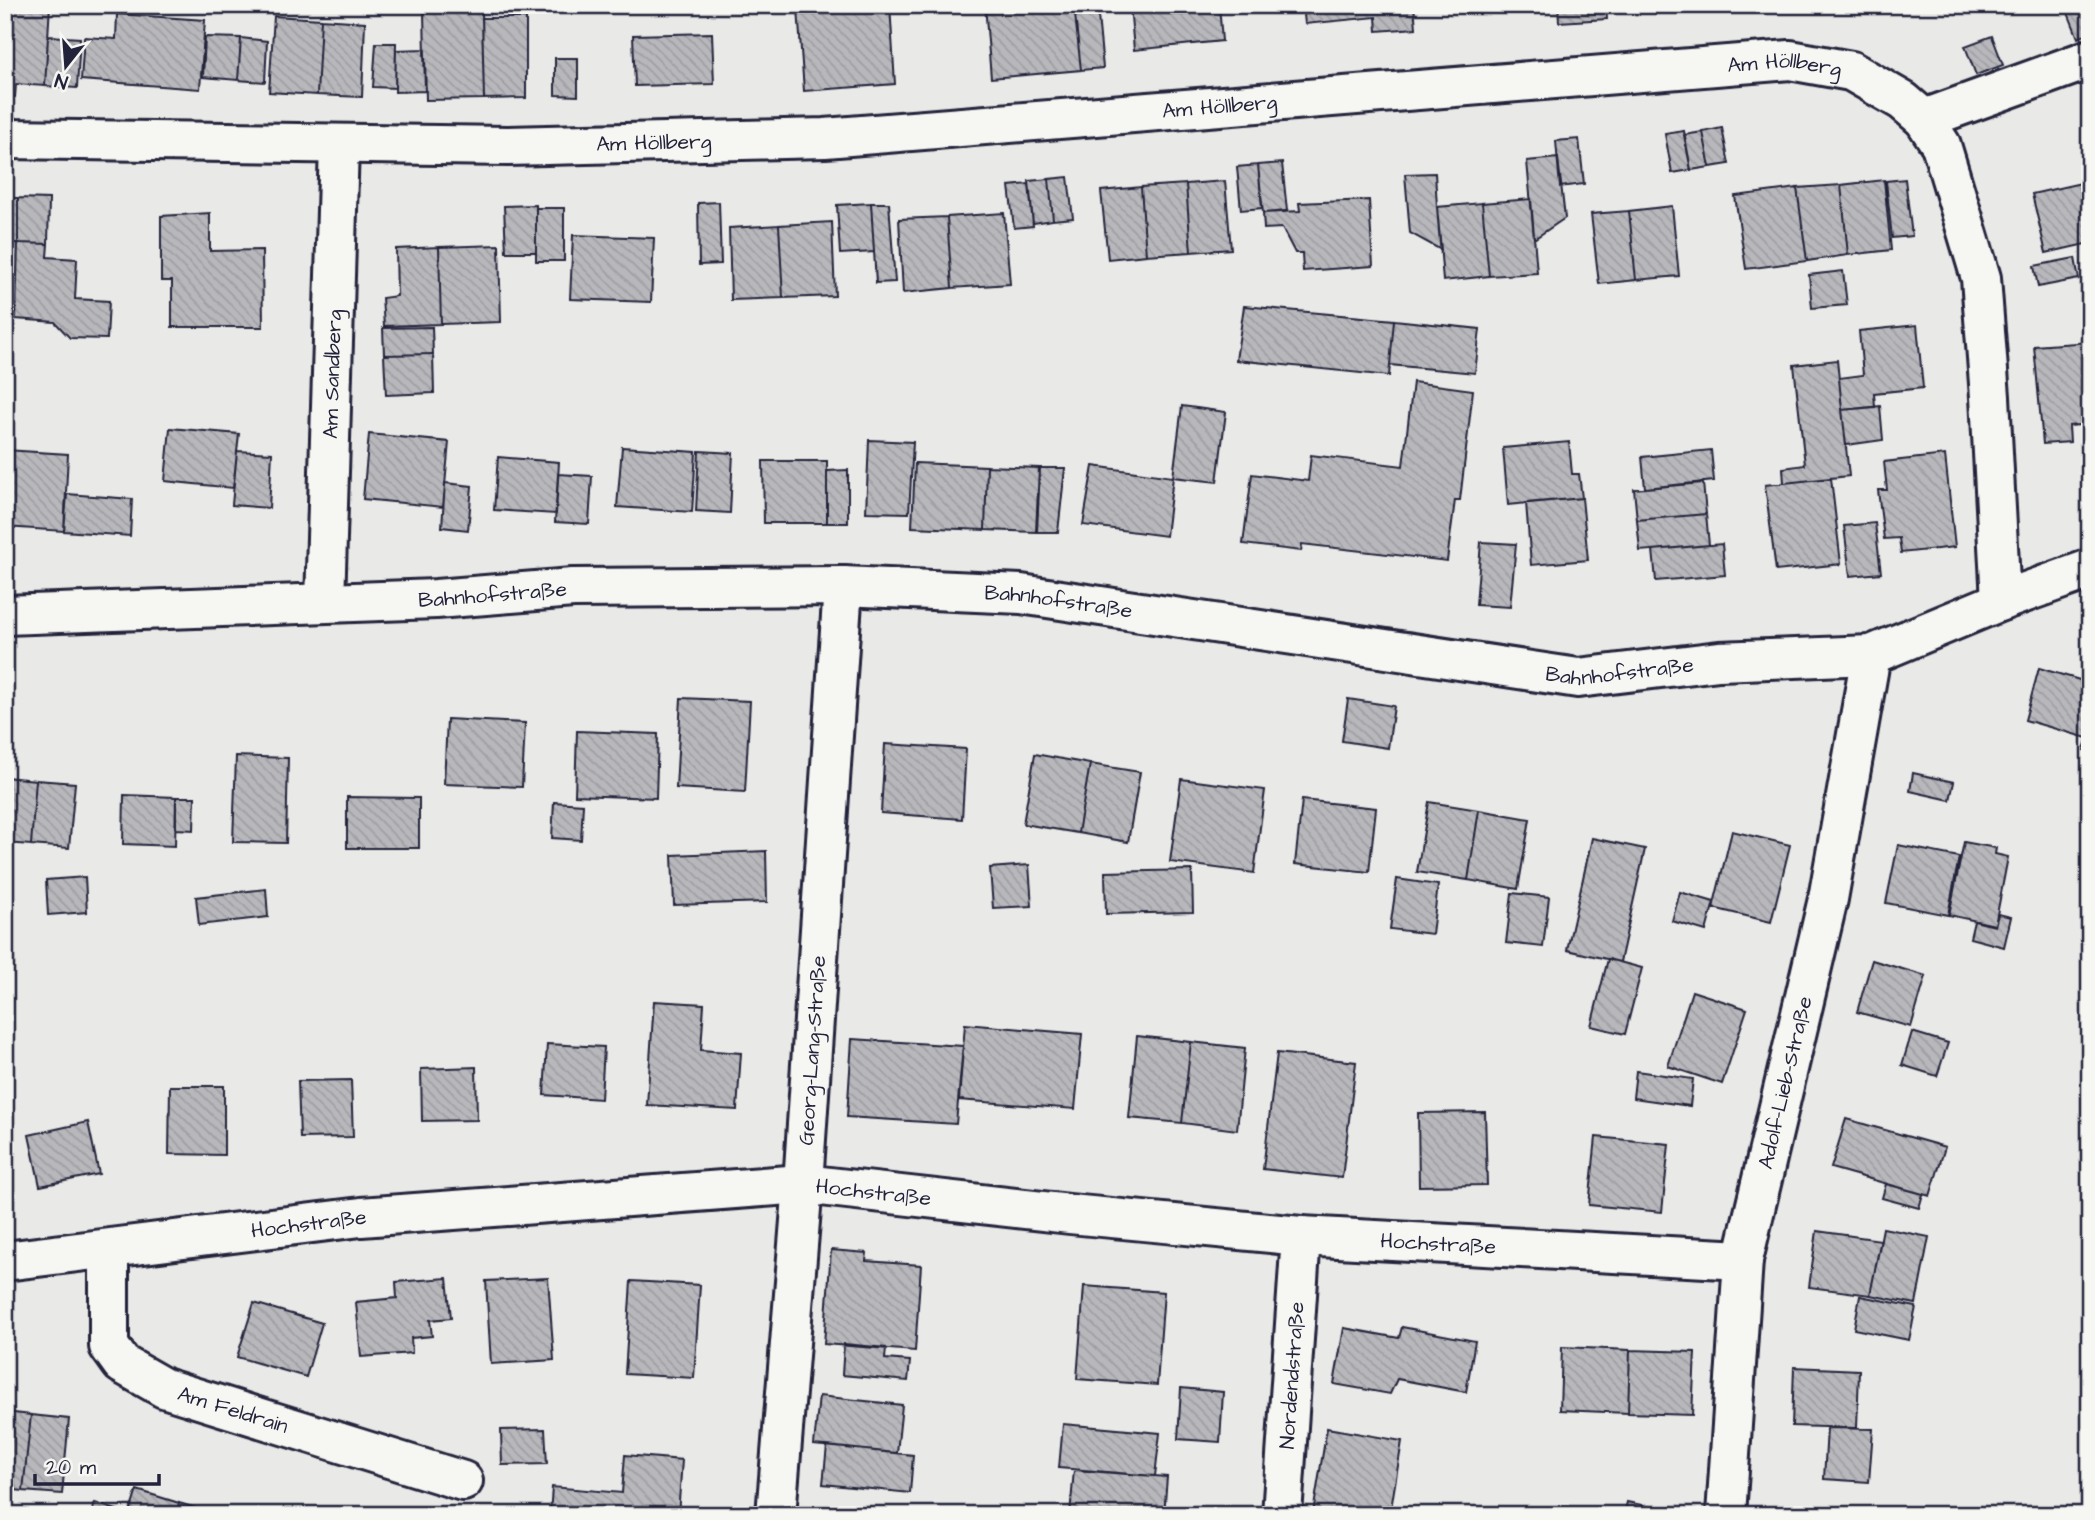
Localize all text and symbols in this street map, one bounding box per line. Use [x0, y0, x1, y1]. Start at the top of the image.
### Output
north arrow [32, 32, 102, 102]
street label: Am Höllberg [1726, 46, 1844, 86]
text: N [52, 66, 71, 95]
street label: Am Höllberg [1161, 87, 1278, 125]
street label: Am Höllberg [596, 126, 712, 158]
street label: Am Sandberg [316, 309, 350, 439]
street label: Bahnhofstraße [418, 574, 568, 614]
street label: Bahnhofstraße [984, 578, 1134, 625]
street label: Bahnhofstraße [1544, 650, 1695, 693]
street label: Georg-Lang-Straße [791, 954, 833, 1146]
street label: Adolf-Lieb-Straße [1750, 993, 1819, 1172]
street label: Hochstraße [814, 1171, 933, 1213]
street label: Hochstraße [249, 1202, 368, 1245]
street label: Hochstraße [1379, 1226, 1497, 1261]
street label: Nordendstraße [1272, 1301, 1311, 1450]
street label: Am Feldrain [174, 1379, 292, 1440]
scale bar [35, 1443, 159, 1487]
text: 20 m [46, 1453, 97, 1482]

